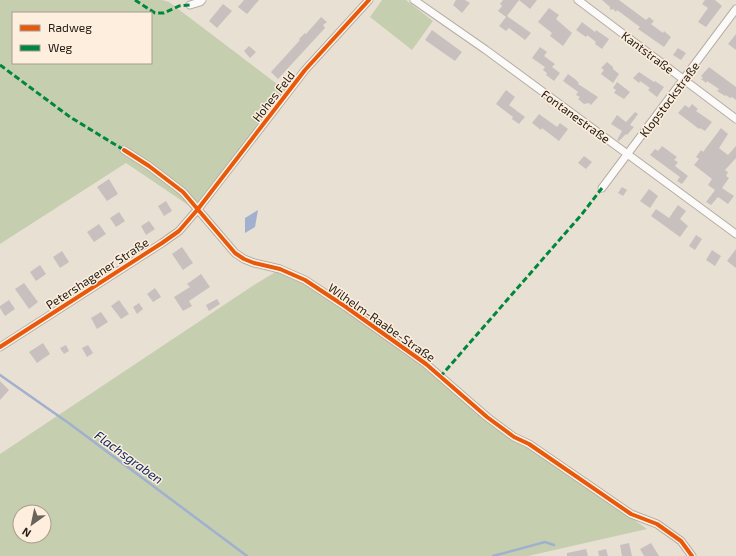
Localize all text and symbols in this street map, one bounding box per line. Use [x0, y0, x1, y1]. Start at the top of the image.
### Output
legend [12, 12, 152, 64]
text: Radweg [48, 20, 92, 34]
street label: Kantstraße [619, 28, 677, 76]
text: Weg [48, 40, 73, 54]
street label: Klopstockstraße [636, 59, 702, 139]
street label: Hohes Feld [249, 68, 297, 124]
street label: Fontanestraße [539, 86, 613, 146]
street label: Petershagener Straße [43, 234, 151, 312]
street label: Wilhelm-Raabe-Straße [326, 280, 438, 364]
water label: Flachsgraben [92, 427, 166, 487]
north arrow [12, 504, 52, 544]
text: N [19, 525, 33, 540]

